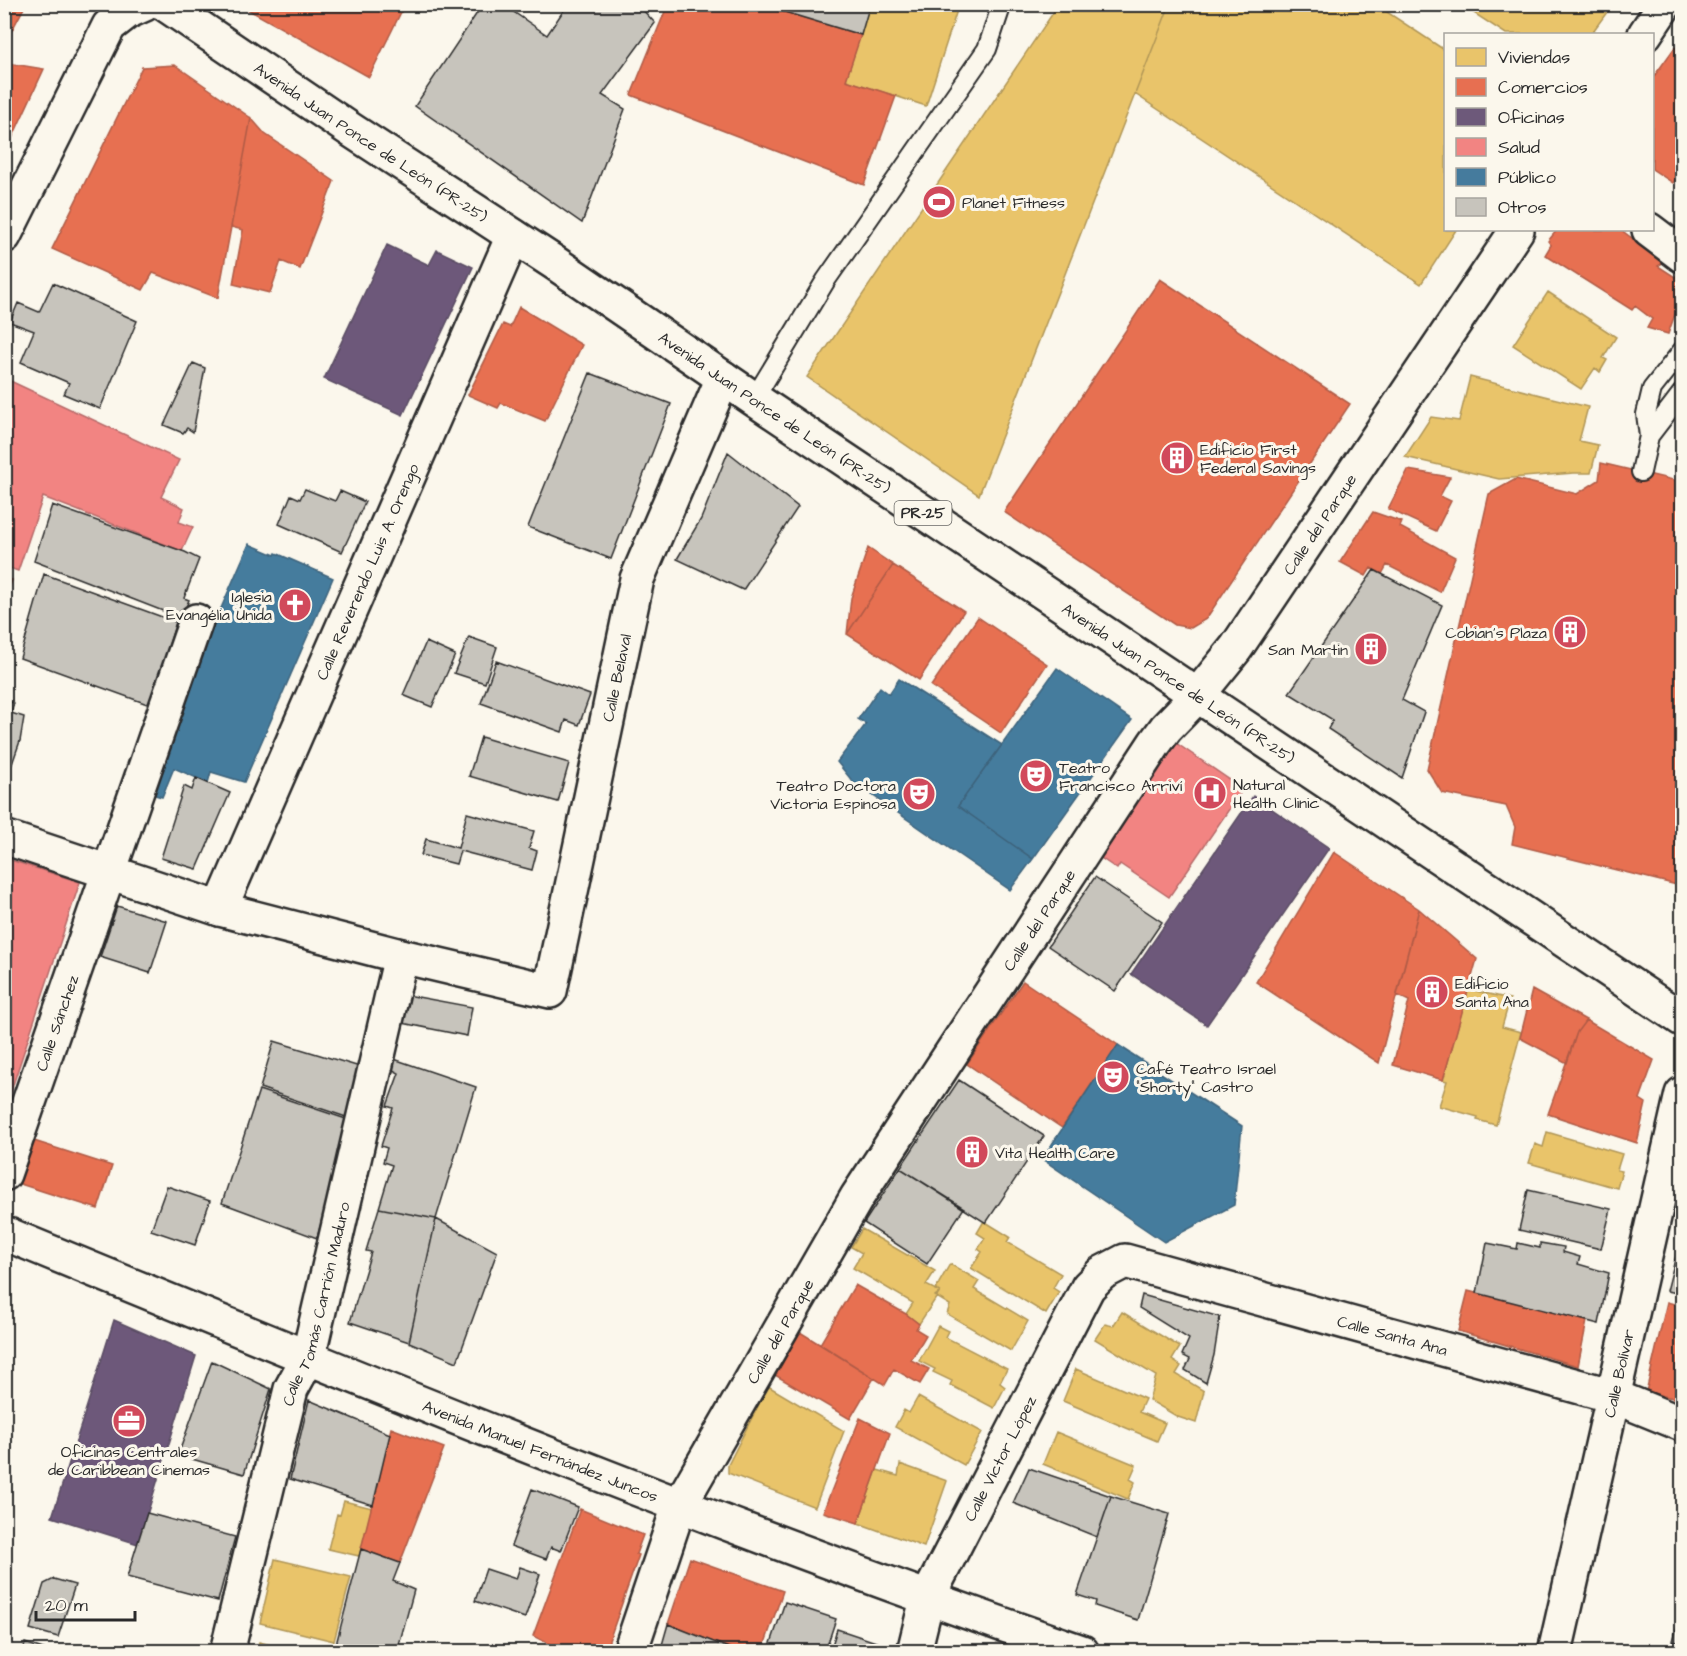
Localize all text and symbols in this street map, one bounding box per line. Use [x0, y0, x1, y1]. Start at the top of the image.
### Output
legend [1444, 33, 1654, 231]
text: Viviendas [1498, 45, 1570, 70]
street label: Avenida Juan Ponce de León (PR-25) [249, 57, 492, 228]
text: Comercios [1498, 75, 1588, 100]
text: Oficinas [1498, 105, 1565, 130]
text: Salud [1498, 135, 1540, 160]
text: Público [1498, 165, 1556, 190]
sports icon: Planet Fitness [921, 184, 957, 220]
place label: Planet Fitness [962, 192, 1065, 214]
text: Otros [1498, 195, 1546, 220]
street label: Avenida Juan Ponce de León (PR-25) [654, 327, 895, 500]
place label: Edificio First Federal Savings [1200, 439, 1316, 480]
building icon: Edificio First Federal Savings [1159, 440, 1195, 476]
street label: Calle Reverendo Luis A. Orengo [311, 460, 425, 684]
street label: Calle del Parque [1278, 469, 1362, 580]
road number: PR-25 [894, 501, 952, 525]
place label: Iglesia Evangélia Unida [166, 586, 272, 627]
church icon: Iglesia Evangélia Unida [277, 587, 313, 623]
street label: Avenida Juan Ponce de León (PR-25) [1057, 598, 1299, 770]
building icon: Cobian's Plaza [1552, 614, 1588, 650]
place label: Cobian's Plaza [1445, 622, 1547, 644]
building icon: San Martin [1353, 631, 1389, 667]
street label: Calle Belaval [597, 632, 637, 724]
place label: San Martin [1268, 639, 1348, 661]
place label: Teatro Francisco Arriví [1059, 757, 1183, 797]
theatre icon: Teatro Francisco Arriví [1018, 758, 1054, 794]
place label: Natural Health Clinic [1233, 774, 1320, 814]
place label: Teatro Doctora Victoria Espinosa [770, 775, 896, 815]
hospital icon: Natural Health Clinic [1192, 775, 1228, 811]
theatre icon: Teatro Doctora Victoria Espinosa [901, 776, 937, 812]
street label: Calle del Parque [998, 865, 1081, 976]
street label: Calle Sánchez [31, 972, 84, 1074]
place label: Edificio Santa Ana [1455, 973, 1529, 1013]
building icon: Edificio Santa Ana [1414, 974, 1450, 1010]
place label: Café Teatro Israel "Shorty" Castro [1136, 1058, 1276, 1099]
theatre icon: Café Teatro Israel "Shorty" Castro [1095, 1059, 1131, 1095]
building icon: Vita Health Care [954, 1134, 990, 1170]
place label: Vita Health Care [995, 1142, 1116, 1164]
street label: Calle Tomás Carrión Maduro [277, 1200, 356, 1408]
street label: Calle del Parque [742, 1275, 820, 1388]
street label: Calle Santa Ana [1335, 1310, 1450, 1362]
street label: Calle Bolívar [1599, 1327, 1640, 1420]
street label: Calle Víctor López [959, 1392, 1042, 1525]
street label: Avenida Manuel Fernández Juncos [419, 1395, 661, 1508]
office icon: Oficinas Centrales de Caribbean Cinemas [111, 1403, 147, 1439]
place label: Oficinas Centrales de Caribbean Cinemas [48, 1441, 210, 1481]
scale bar [36, 1584, 135, 1622]
text: 20 m [45, 1593, 88, 1618]

